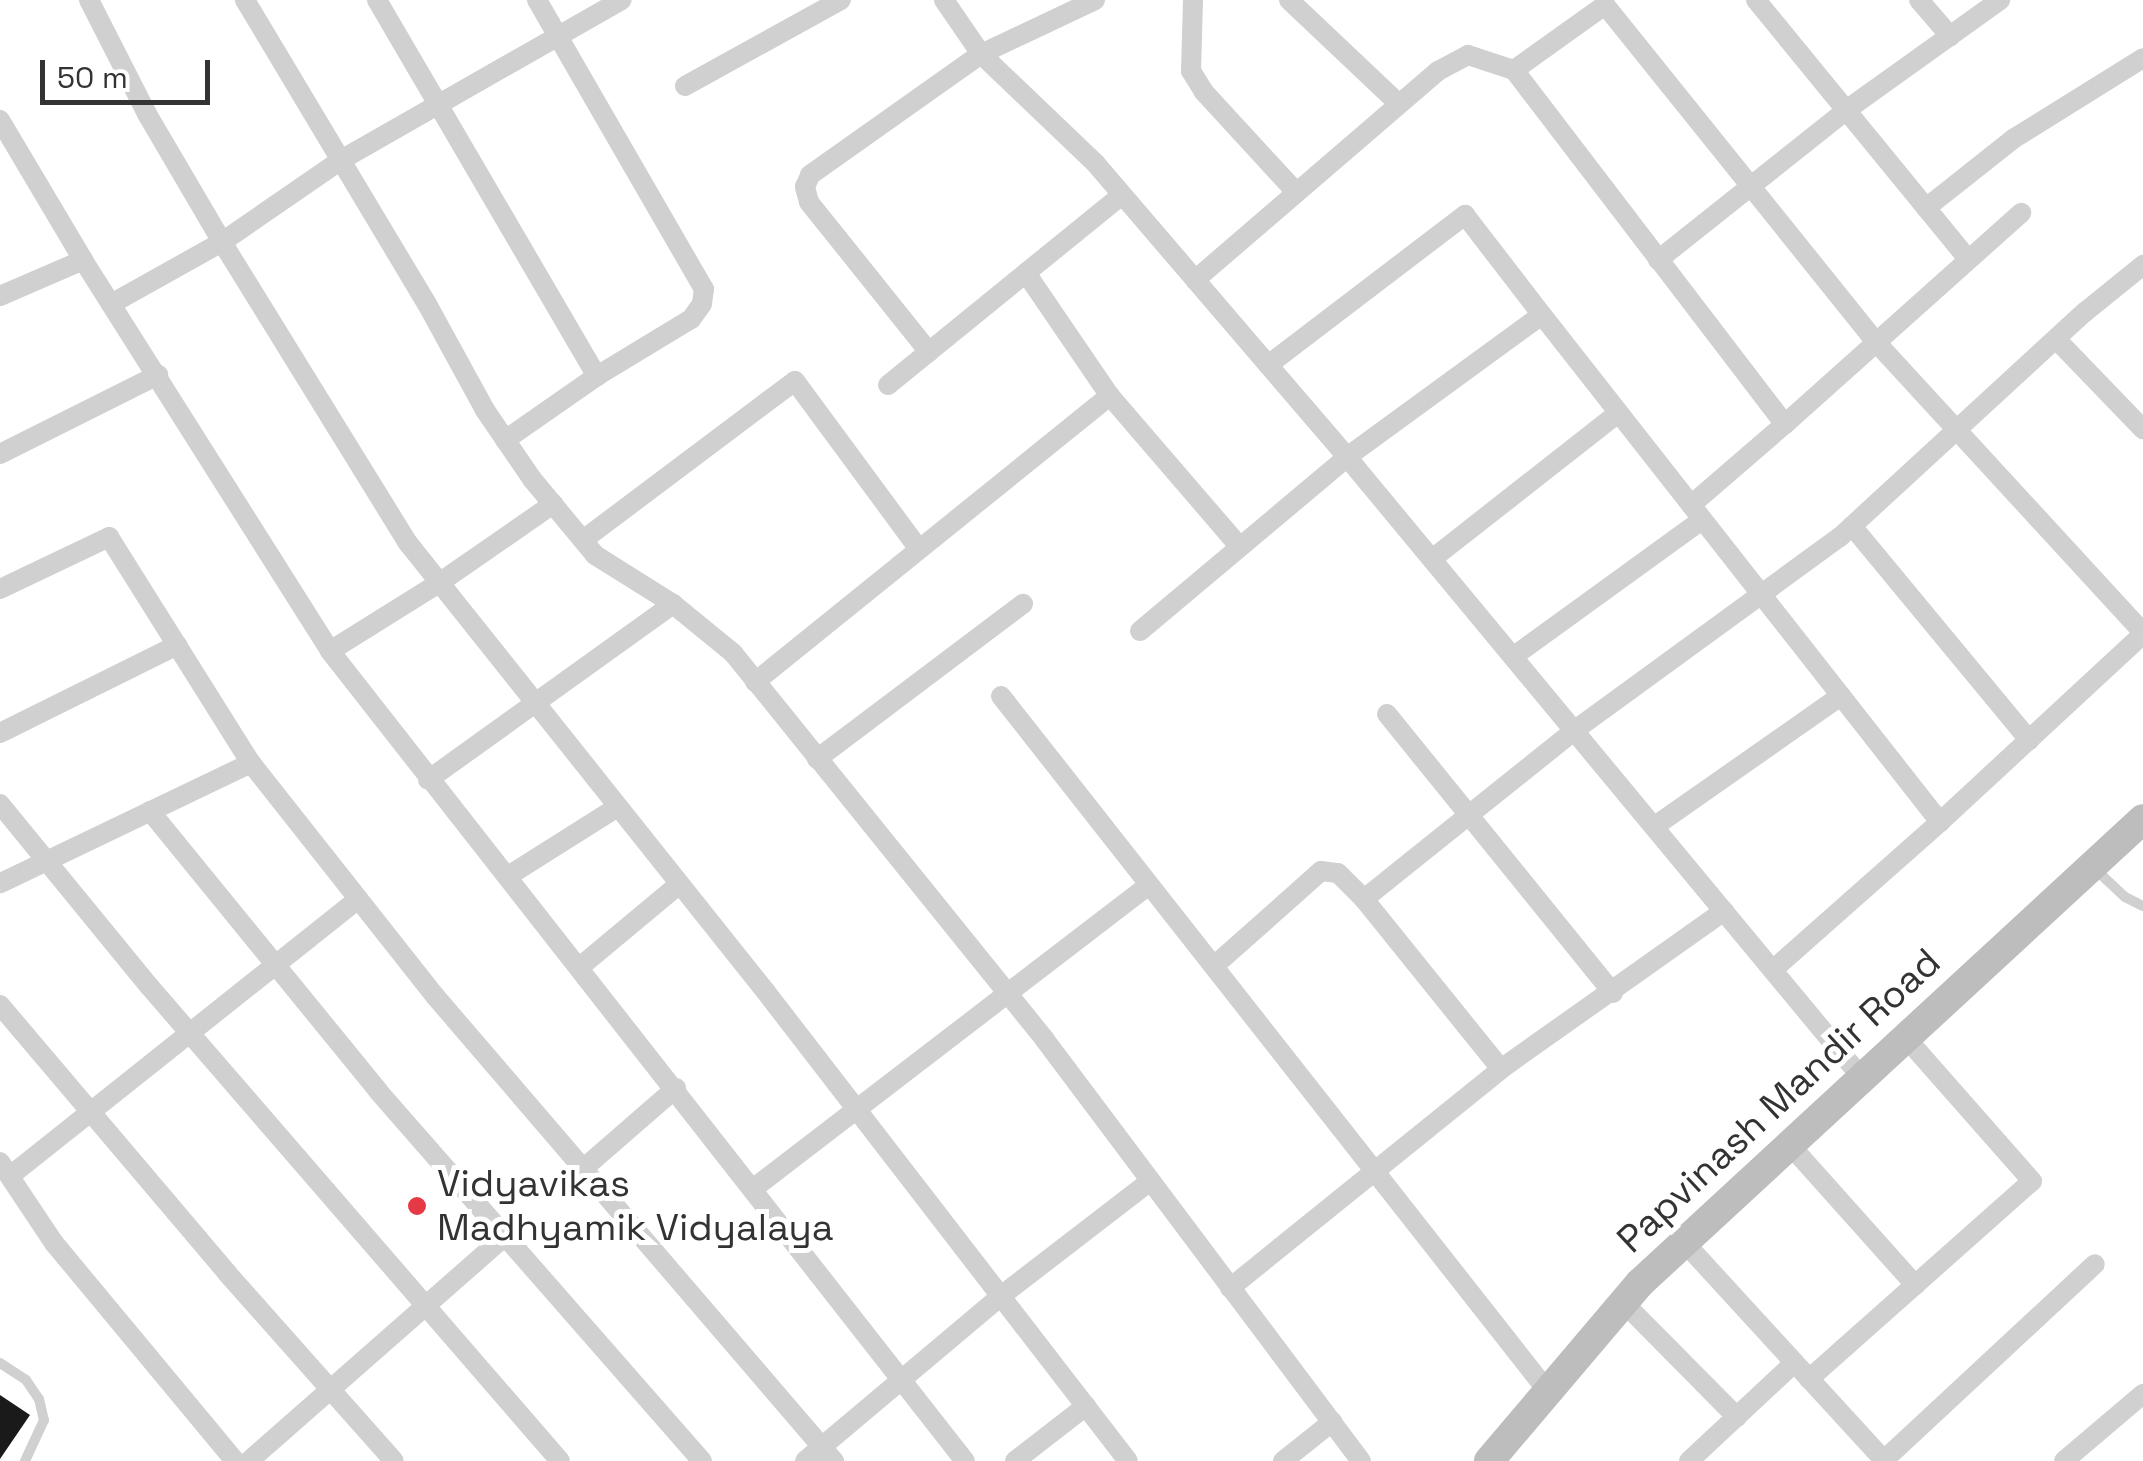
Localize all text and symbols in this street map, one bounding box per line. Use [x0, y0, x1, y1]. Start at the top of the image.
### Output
scale bar [45, 40, 215, 102]
text: 50 m [57, 58, 128, 97]
street label: Papvinash Mandir Road [1608, 939, 1950, 1263]
place label: Vidyavikas Madhyamik Vidyalaya [437, 1161, 834, 1250]
marker: Vidyavikas Madhyamik Vidyalaya [406, 1195, 428, 1217]

